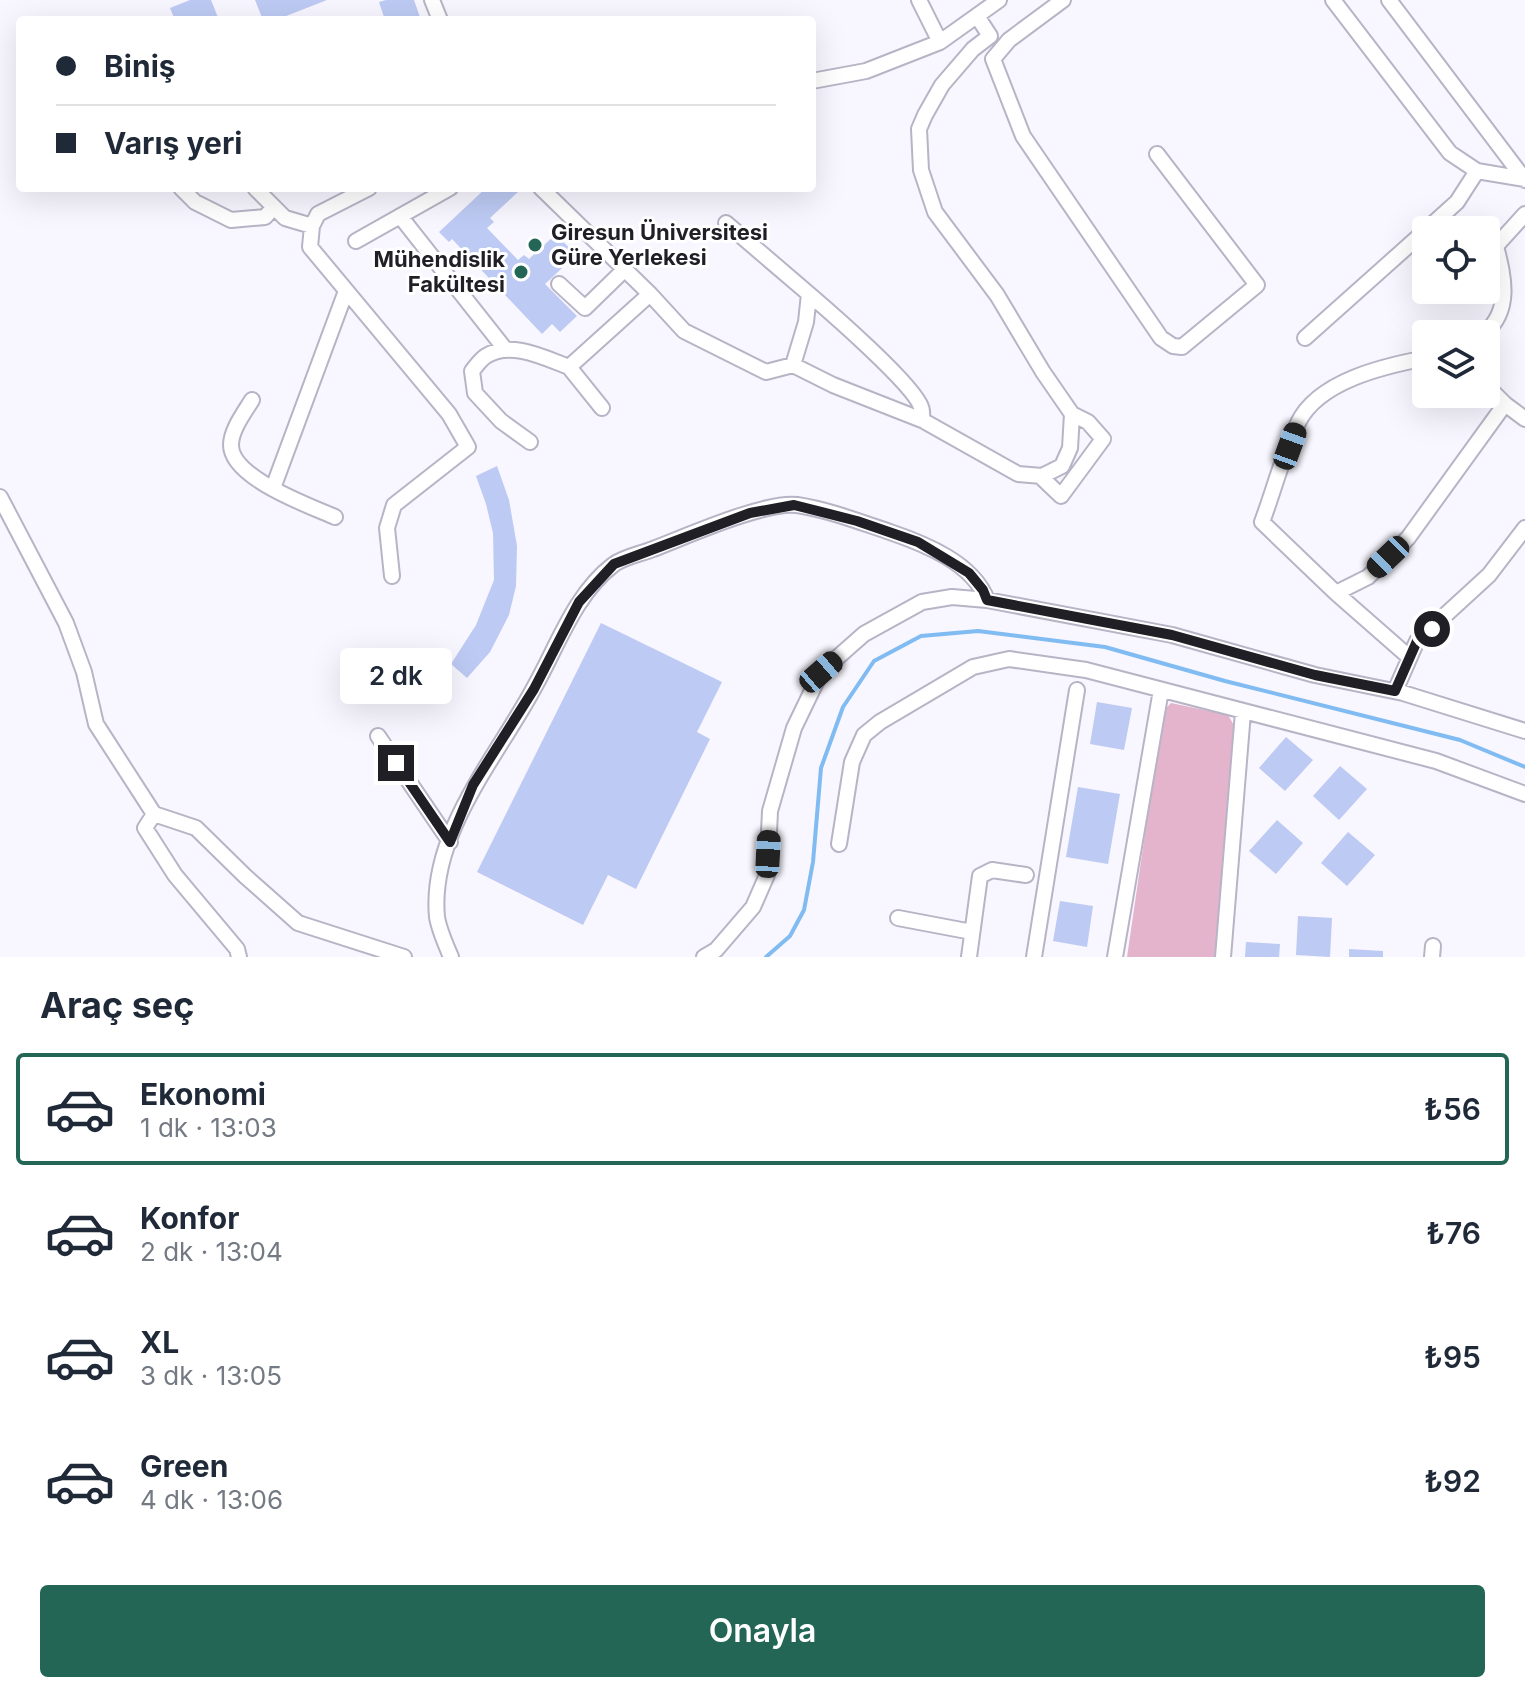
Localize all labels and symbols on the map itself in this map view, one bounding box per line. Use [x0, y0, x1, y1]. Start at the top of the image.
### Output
place label: Giresun Üniversitesi Güre Yerlekesi [551, 219, 768, 270]
marker: Giresun Üniversitesi Güre Yerlekesi [526, 236, 544, 254]
place label: Mühendislik Fakültesi [373, 246, 505, 297]
marker: Mühendislik Fakültesi [512, 263, 530, 281]
car [1271, 419, 1309, 473]
car [1362, 532, 1414, 582]
route start [1414, 611, 1450, 647]
callout: 2 dk [340, 647, 452, 703]
car [795, 647, 847, 697]
route end [378, 745, 414, 781]
car [755, 829, 781, 879]

